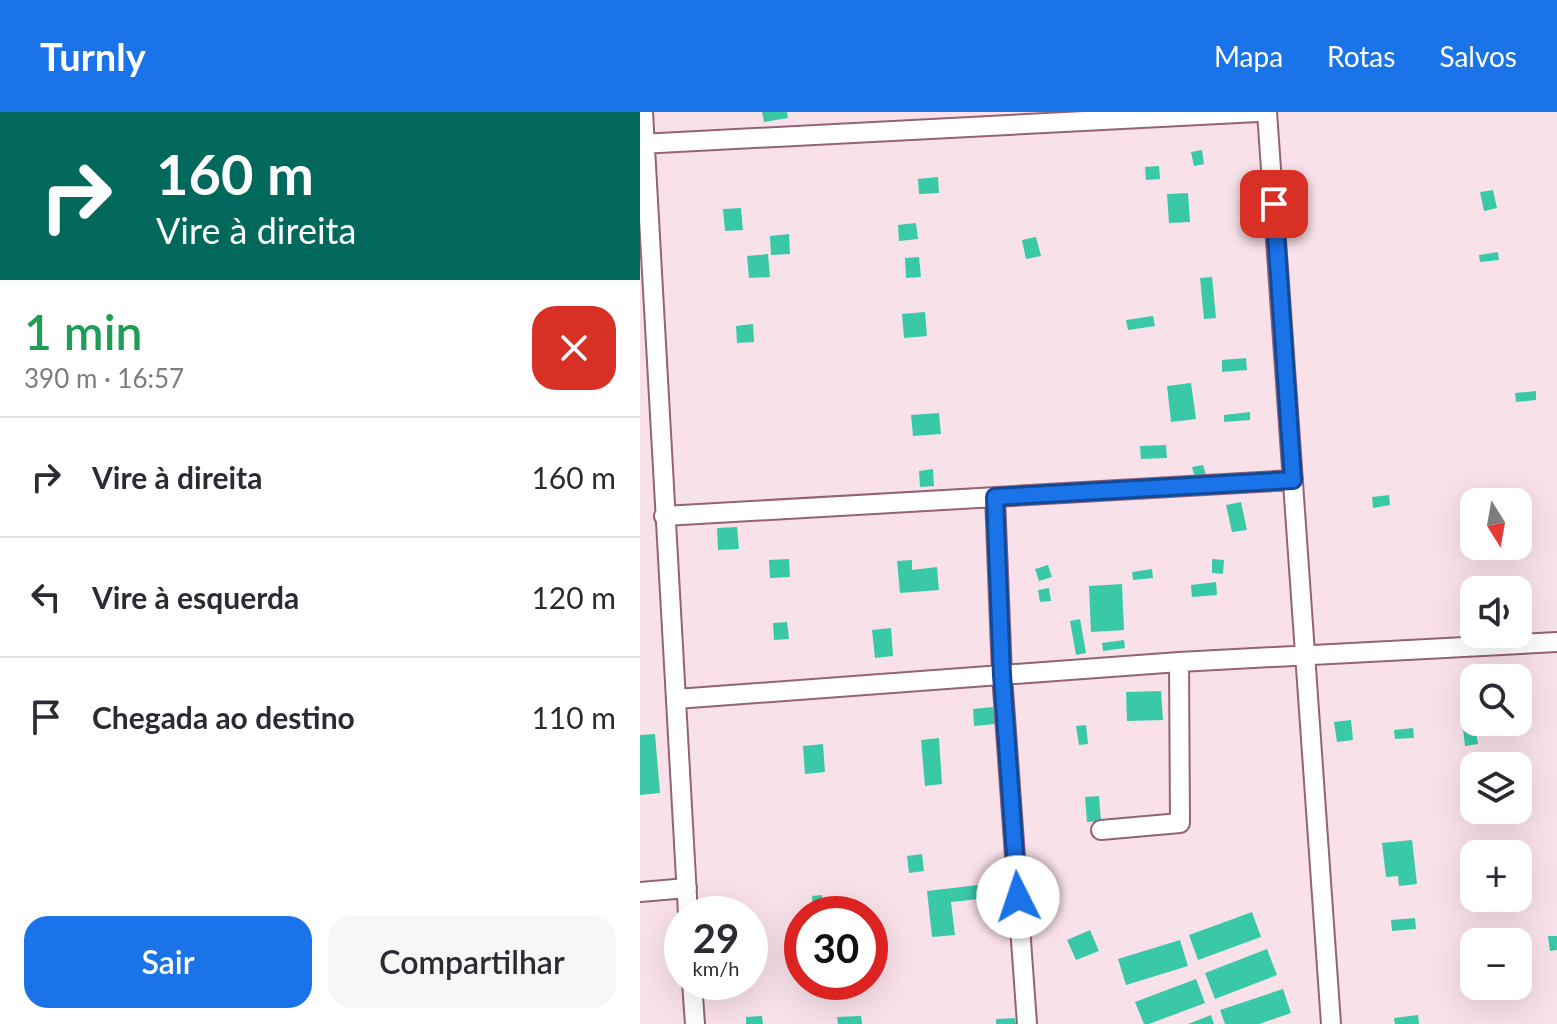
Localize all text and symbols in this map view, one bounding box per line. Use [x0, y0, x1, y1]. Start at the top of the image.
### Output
text: Turnly [40, 33, 146, 79]
text: Mapa [1214, 39, 1283, 73]
text: Rotas [1327, 39, 1395, 73]
text: Salvos [1439, 39, 1517, 73]
text: 160 m [156, 140, 314, 207]
icon: right [24, 144, 128, 248]
pin [1240, 170, 1308, 238]
icon: arrive [1252, 182, 1296, 226]
text: Vire à direita [156, 208, 356, 252]
text: 1 min [24, 303, 142, 360]
button: close [532, 306, 616, 390]
text: 390 m · 16:57 [24, 362, 184, 394]
icon: right [24, 455, 68, 499]
text: Vire à direita [92, 459, 262, 495]
text: 160 m [531, 459, 616, 495]
north arrow [1460, 488, 1532, 560]
map controls [1460, 488, 1532, 1000]
icon: left [24, 575, 68, 619]
button: sound [1460, 576, 1532, 648]
text: Vire à esquerda [92, 579, 299, 615]
text: 120 m [531, 579, 616, 615]
button: search [1460, 664, 1532, 736]
icon: arrive [24, 695, 68, 739]
text: Chegada ao destino [92, 699, 355, 735]
text: 110 m [531, 699, 616, 735]
button: layers [1460, 752, 1532, 824]
button: + [1460, 840, 1532, 912]
position arrow [976, 855, 1060, 939]
speed limit sign: 30 [784, 896, 888, 1000]
text: 29 [693, 914, 739, 962]
button: Sair [24, 916, 312, 1008]
button: Compartilhar [328, 916, 616, 1008]
button: − [1460, 928, 1532, 1000]
text: km/h [693, 956, 739, 980]

